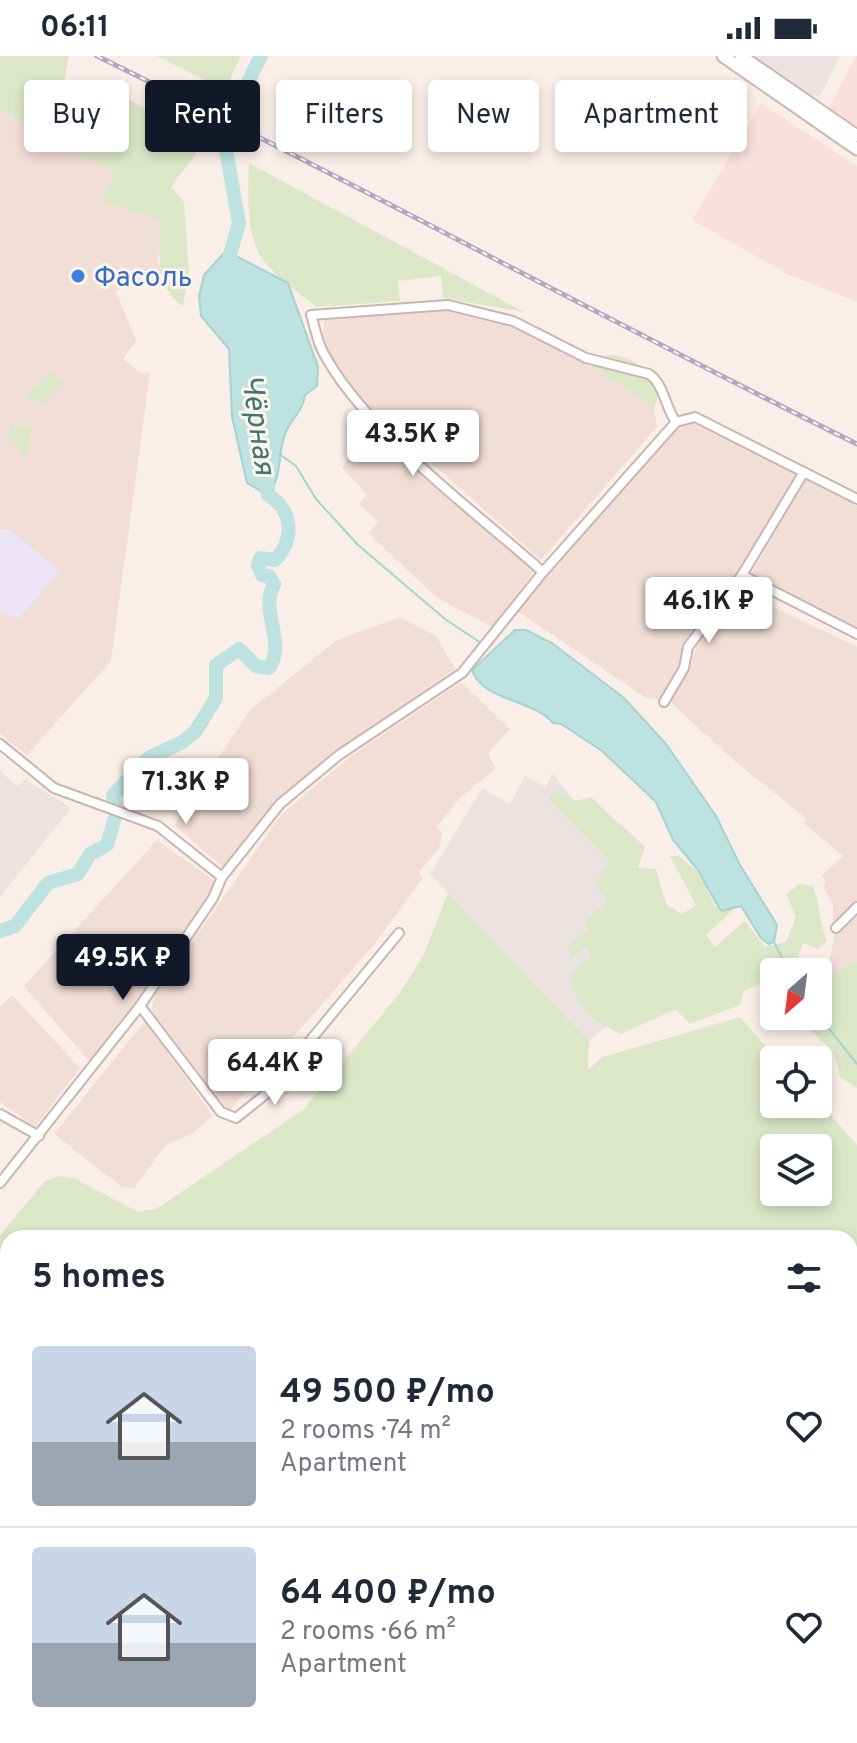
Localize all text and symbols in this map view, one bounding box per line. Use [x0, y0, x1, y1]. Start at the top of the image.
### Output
text: 06:11 [40, 10, 109, 47]
chip: Buy [24, 80, 129, 152]
chip: Rent [145, 80, 260, 152]
chip: Filters [276, 80, 412, 152]
chip: New [428, 80, 539, 152]
chip: Apartment [555, 80, 747, 152]
place label: Фасоль [94, 261, 192, 297]
marker: Фасоль [69, 267, 87, 285]
water label: Чёрная [231, 373, 282, 478]
pin: 43.5K ₽ [339, 410, 487, 478]
text: 43.5K ₽ [365, 419, 461, 452]
pin: 46.1K ₽ [635, 577, 783, 645]
text: 46.1K ₽ [663, 586, 755, 619]
pin: 71.3K ₽ [112, 758, 260, 826]
text: 71.3K ₽ [142, 767, 230, 800]
pin: 49.5K ₽ [49, 934, 197, 1002]
text: 49.5K ₽ [75, 943, 171, 976]
north arrow [760, 958, 832, 1030]
map controls [760, 958, 832, 1206]
pin: 64.4K ₽ [201, 1039, 349, 1107]
button: locate [760, 1046, 832, 1118]
text: 64.4K ₽ [226, 1048, 324, 1081]
button: layers [760, 1134, 832, 1206]
icon: filters [782, 1256, 826, 1300]
text: 5 homes [32, 1257, 166, 1300]
text: 49 500 ₽/mo [280, 1372, 495, 1415]
icon: home [96, 1378, 192, 1474]
icon: heart [782, 1404, 826, 1448]
text: 2 rooms · 74 m² [280, 1415, 451, 1448]
text: Apartment [280, 1448, 407, 1481]
text: 64 400 ₽/mo [280, 1573, 496, 1616]
icon: home [96, 1579, 192, 1675]
icon: heart [782, 1605, 826, 1649]
text: 2 rooms · 66 m² [280, 1616, 456, 1649]
text: Apartment [280, 1649, 407, 1682]

